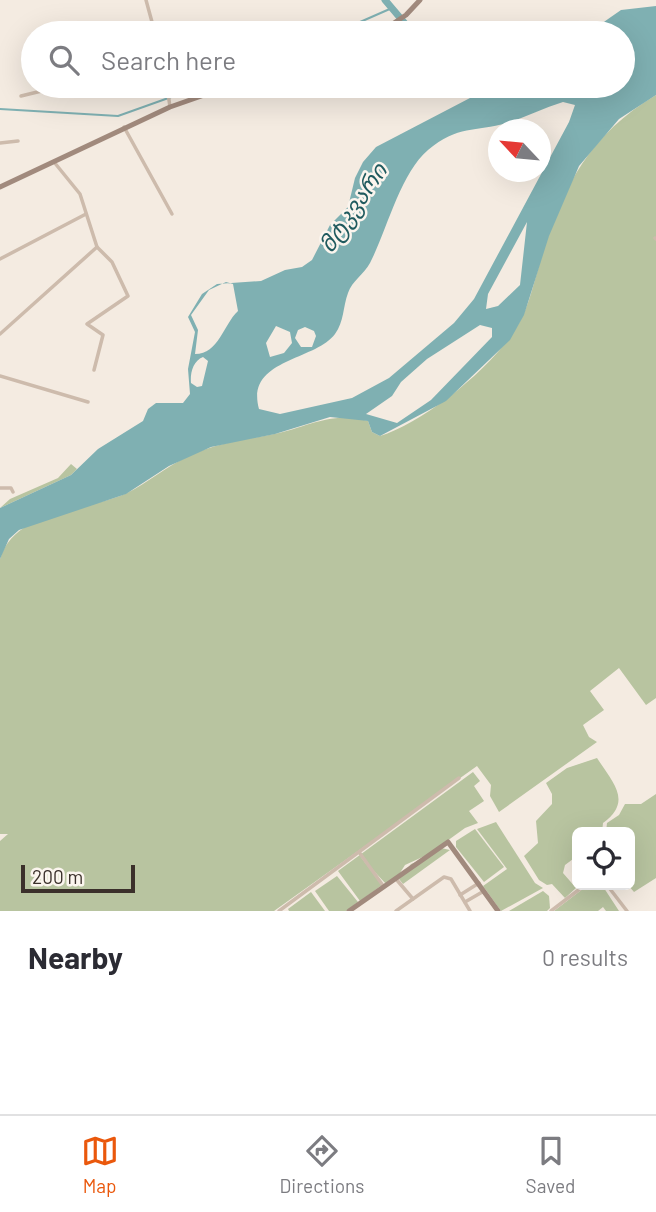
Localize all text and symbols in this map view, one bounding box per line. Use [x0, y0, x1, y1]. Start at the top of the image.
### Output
search box [21, 21, 635, 98]
icon: search [45, 41, 83, 79]
text: Search here [101, 44, 236, 75]
north arrow [488, 119, 551, 182]
water label: მტკვარი [312, 157, 393, 258]
map controls [572, 827, 635, 890]
button: locate [572, 827, 635, 890]
scale bar [21, 862, 135, 894]
text: 200 m [32, 865, 83, 888]
text: Nearby [28, 939, 123, 975]
text: 0 results [542, 943, 628, 971]
tab: Map [81, 1132, 119, 1197]
tab: Directions [280, 1132, 365, 1197]
tab: Saved [526, 1132, 575, 1197]

